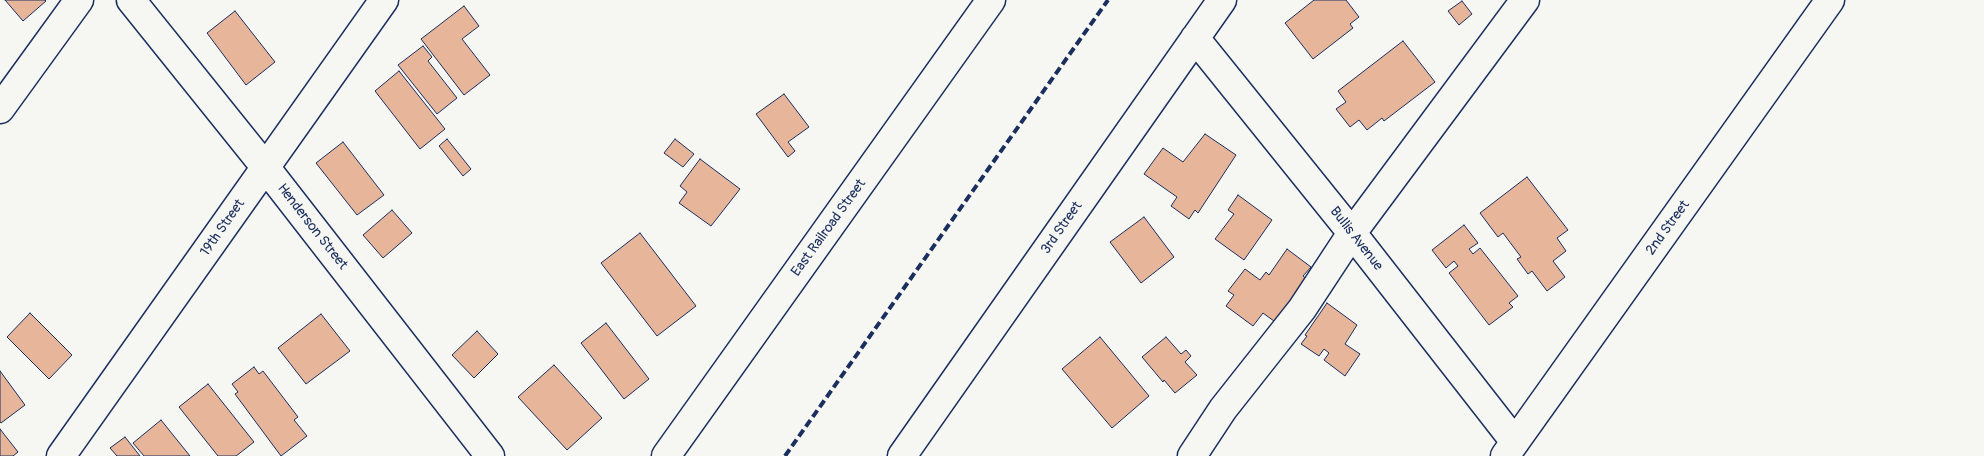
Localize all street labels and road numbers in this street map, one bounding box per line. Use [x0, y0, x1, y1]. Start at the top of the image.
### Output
street label: East Railroad Street [788, 176, 870, 280]
street label: Henderson Street [273, 181, 351, 273]
street label: 19th Street [197, 196, 249, 260]
street label: 2nd Street [1643, 197, 1693, 259]
street label: 3rd Street [1038, 198, 1086, 258]
street label: Bullis Avenue [1326, 204, 1386, 274]

